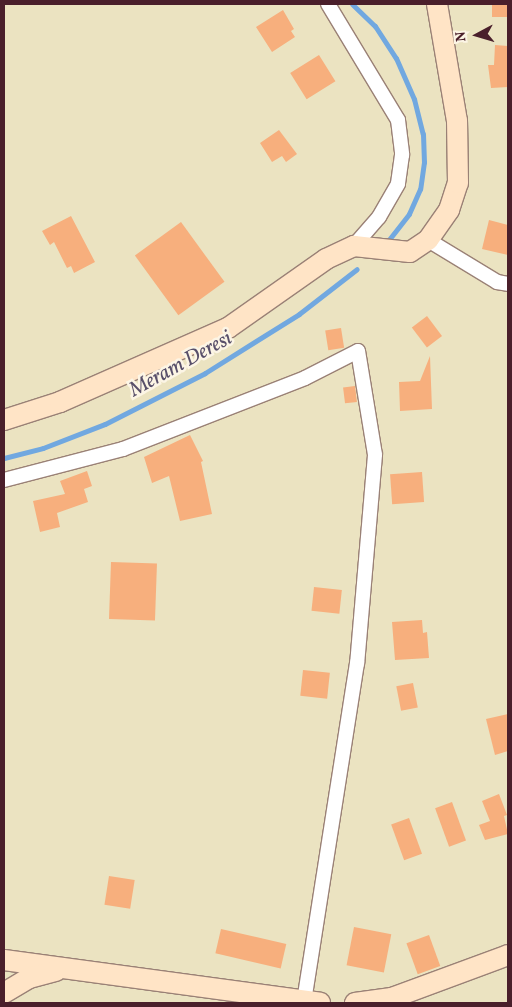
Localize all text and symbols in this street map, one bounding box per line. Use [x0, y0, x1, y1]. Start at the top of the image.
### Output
north arrow [452, 10, 502, 60]
text: N [452, 31, 472, 43]
water label: Meram Deresi [125, 326, 237, 404]

